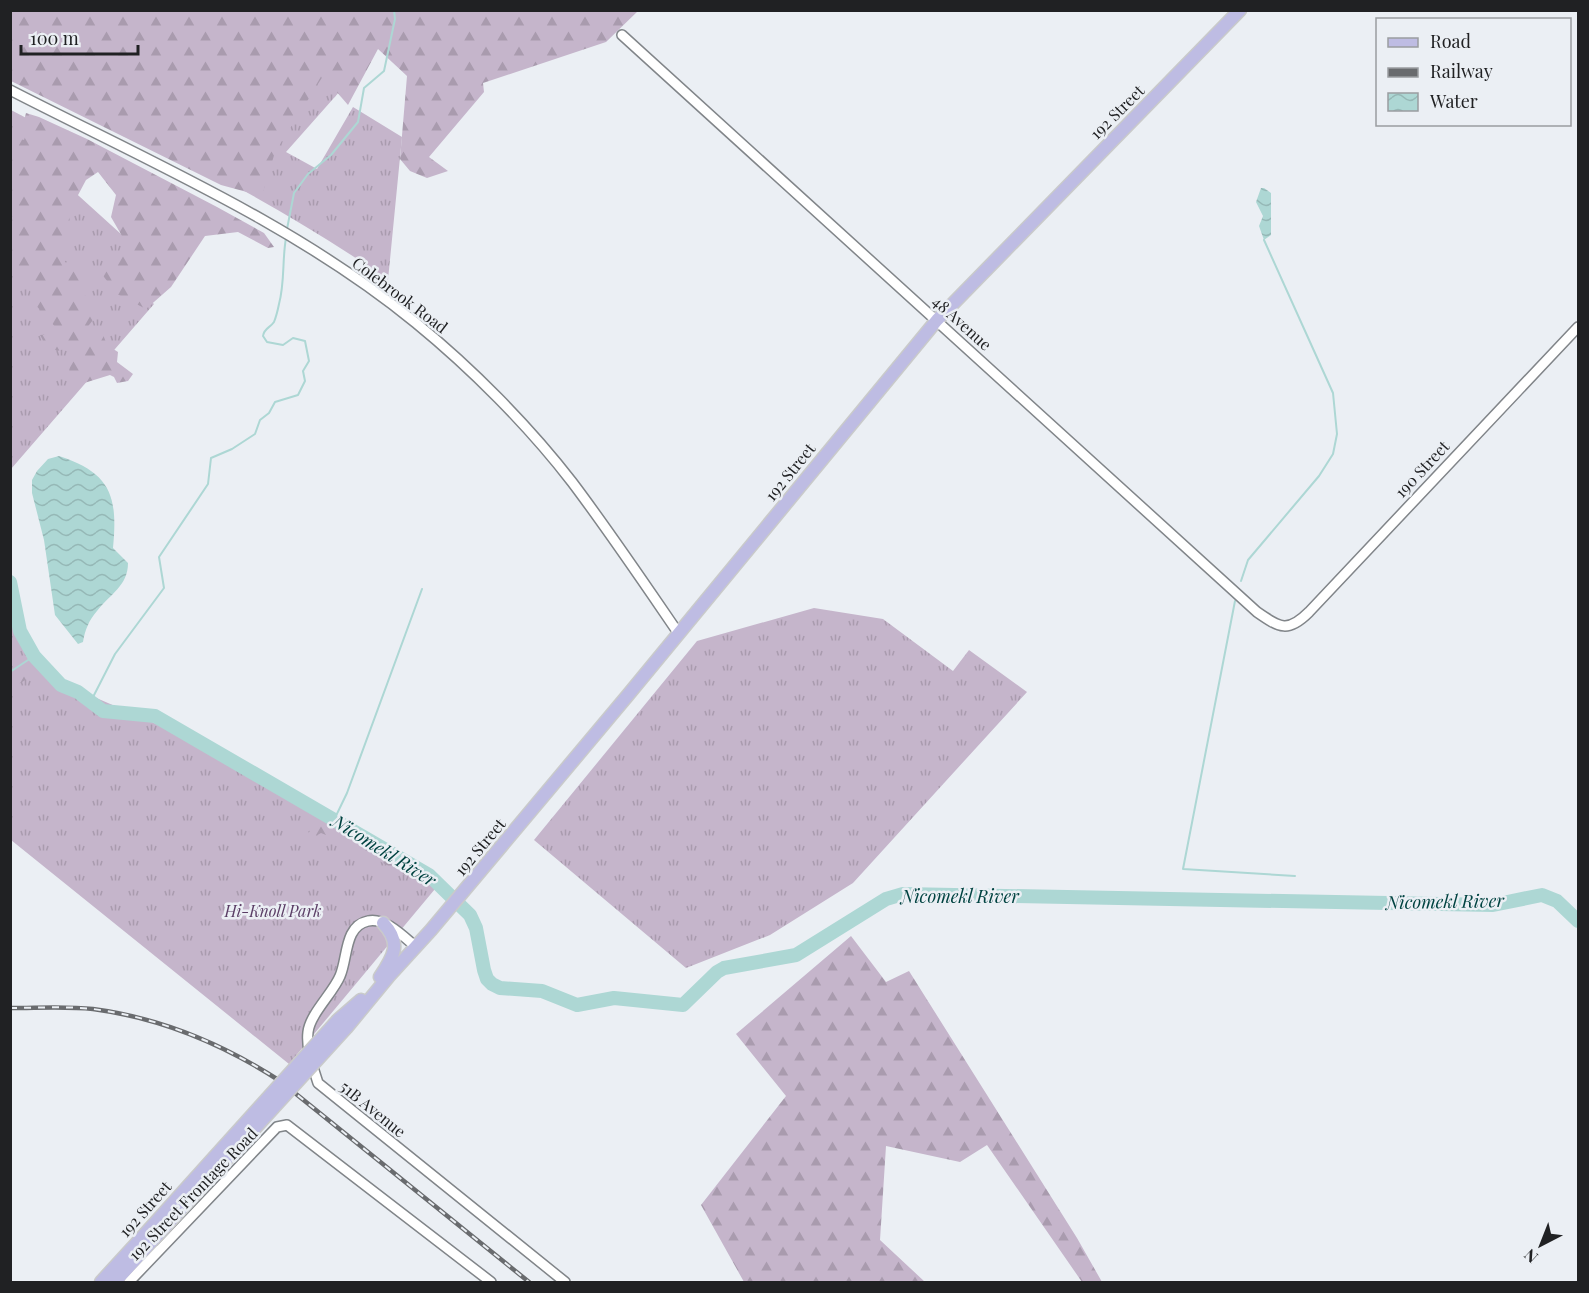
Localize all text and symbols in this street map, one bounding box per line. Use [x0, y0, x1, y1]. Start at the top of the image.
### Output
scale bar [21, 18, 138, 56]
legend [1376, 18, 1571, 126]
text: 100 m [30, 26, 79, 50]
text: Road [1430, 29, 1471, 53]
text: Railway [1430, 59, 1493, 83]
street label: 192 Street [1085, 80, 1149, 143]
text: Water [1429, 89, 1478, 113]
street label: Colebrook Road [348, 252, 452, 337]
street label: 48 Avenue [928, 291, 996, 355]
street label: 190 Street [1390, 435, 1454, 502]
street label: 192 Street [760, 438, 820, 505]
water label: Nicomekl River [326, 808, 442, 892]
street label: 192 Street [449, 813, 510, 880]
water label: Nicomekl River [899, 884, 1020, 908]
water label: Nicomekl River [1384, 888, 1505, 914]
park label: Hi-Knoll Park [223, 900, 322, 921]
street label: 51B Avenue [336, 1076, 411, 1142]
street label: 192 Street Frontage Road [125, 1124, 261, 1264]
street label: 192 Street [115, 1177, 175, 1241]
north arrow [1511, 1215, 1571, 1275]
text: N [1519, 1245, 1542, 1268]

